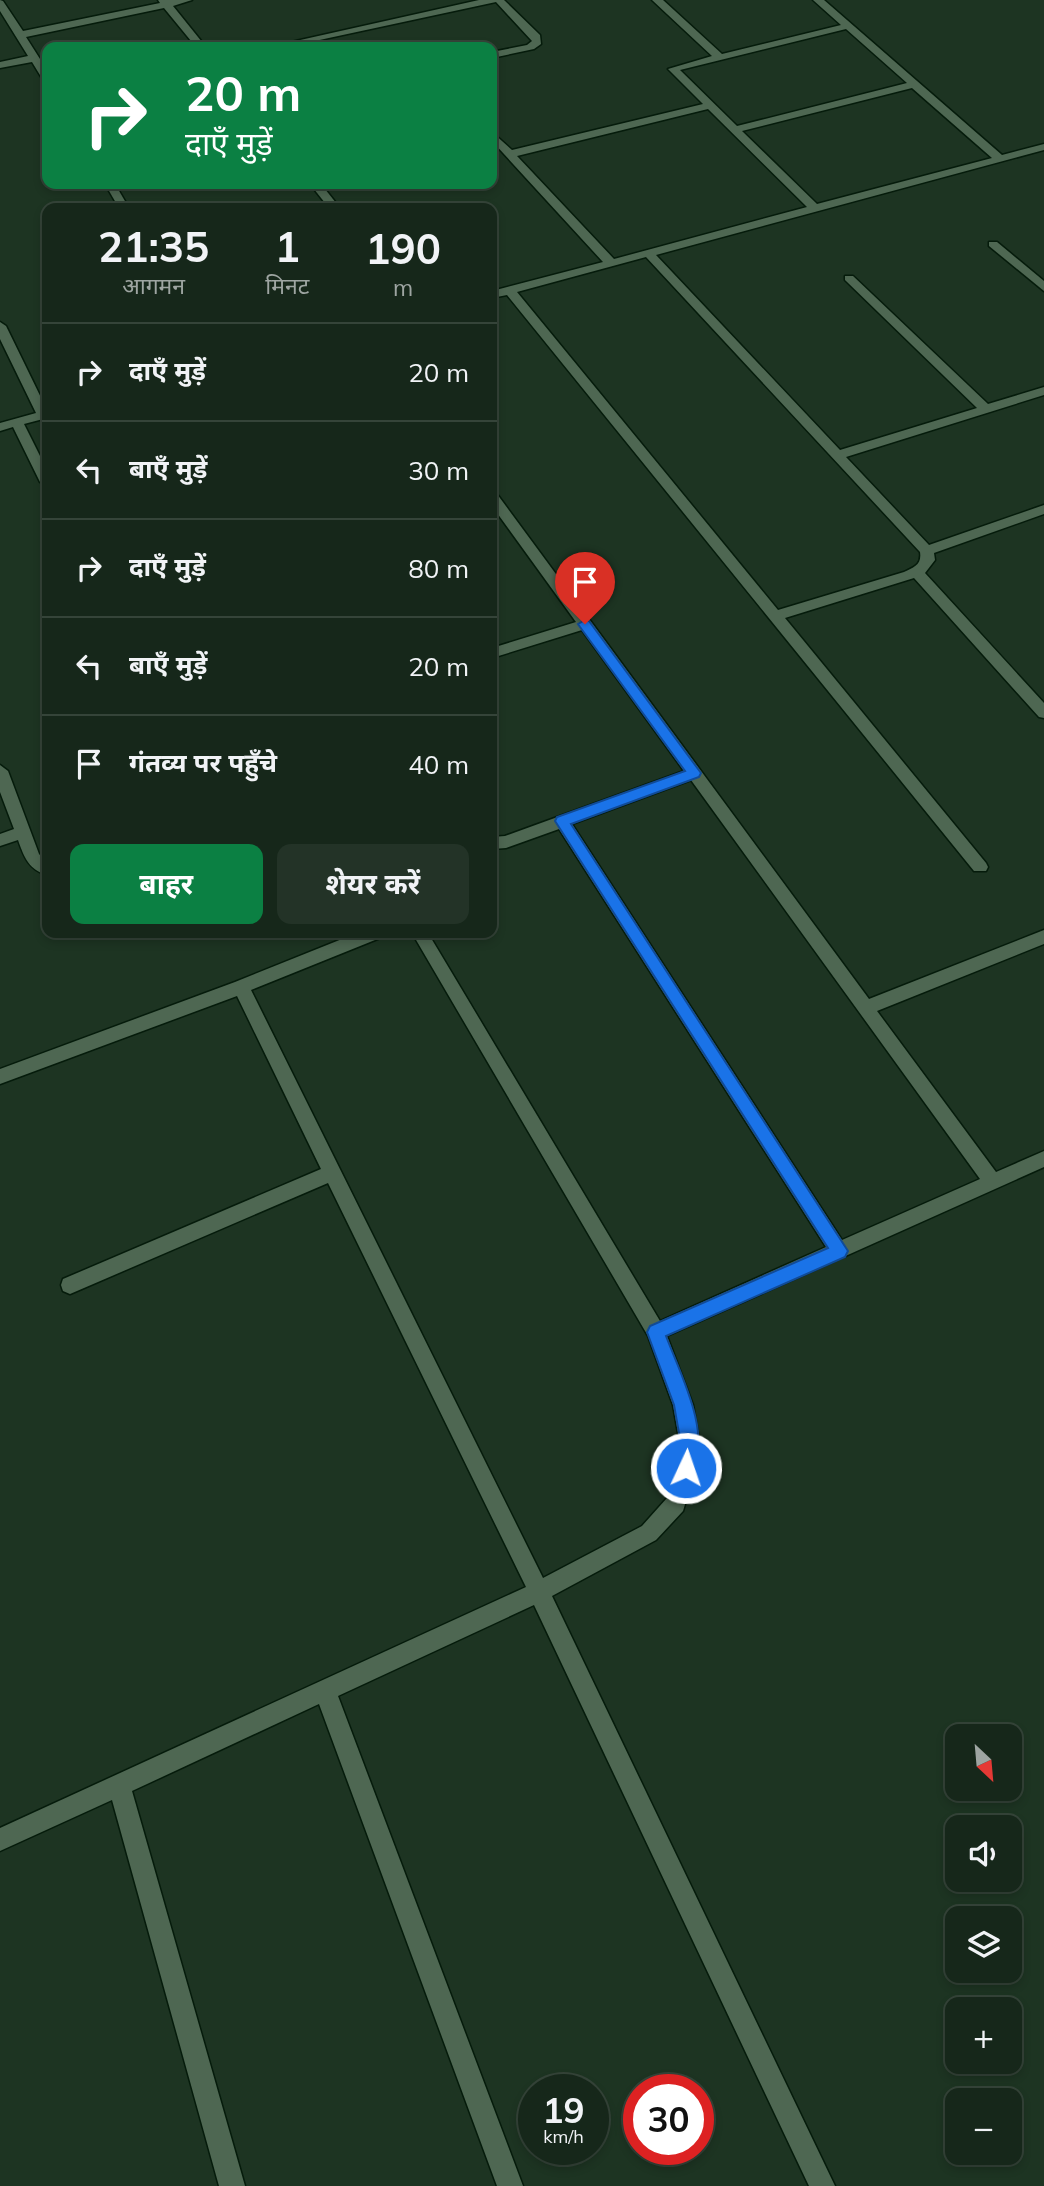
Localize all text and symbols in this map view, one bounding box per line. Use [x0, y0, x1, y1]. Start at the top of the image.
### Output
text: 20 m [185, 62, 301, 123]
icon: right [70, 70, 161, 161]
text: दाएँ मुड़ें [185, 123, 273, 163]
text: 21:35 [98, 220, 209, 273]
text: 1 [275, 220, 300, 273]
text: 190 [365, 222, 441, 275]
text: आगमन [122, 271, 185, 300]
text: मिनट [265, 271, 309, 300]
text: m [393, 273, 413, 302]
icon: right [70, 353, 108, 391]
text: दाएँ मुड़ें [129, 354, 206, 387]
text: 20 m [408, 356, 469, 389]
icon: left [70, 451, 108, 489]
text: बाएँ मुड़ें [129, 452, 207, 485]
text: 30 m [408, 454, 469, 487]
icon: right [70, 549, 108, 587]
text: दाएँ मुड़ें [129, 550, 206, 583]
text: 80 m [408, 552, 469, 585]
pin [555, 552, 615, 624]
icon: arrive [566, 563, 604, 601]
icon: left [70, 647, 108, 685]
text: बाएँ मुड़ें [129, 648, 207, 681]
text: 20 m [408, 650, 469, 683]
icon: arrive [70, 745, 108, 783]
text: गंतव्य पर पहुँचे [129, 746, 277, 779]
text: 40 m [408, 748, 469, 781]
button: बाहर [70, 844, 263, 924]
button: शेयर करें [277, 844, 469, 924]
position arrow [649, 1431, 723, 1505]
north arrow [945, 1724, 1022, 1801]
map controls [945, 1724, 1022, 2165]
button: sound [945, 1815, 1022, 1892]
button: layers [945, 1906, 1022, 1983]
button: + [945, 1997, 1022, 2074]
speed limit sign: 30 [623, 2074, 714, 2165]
text: 19 [542, 2088, 585, 2132]
button: − [945, 2088, 1022, 2165]
text: km/h [543, 2125, 584, 2148]

